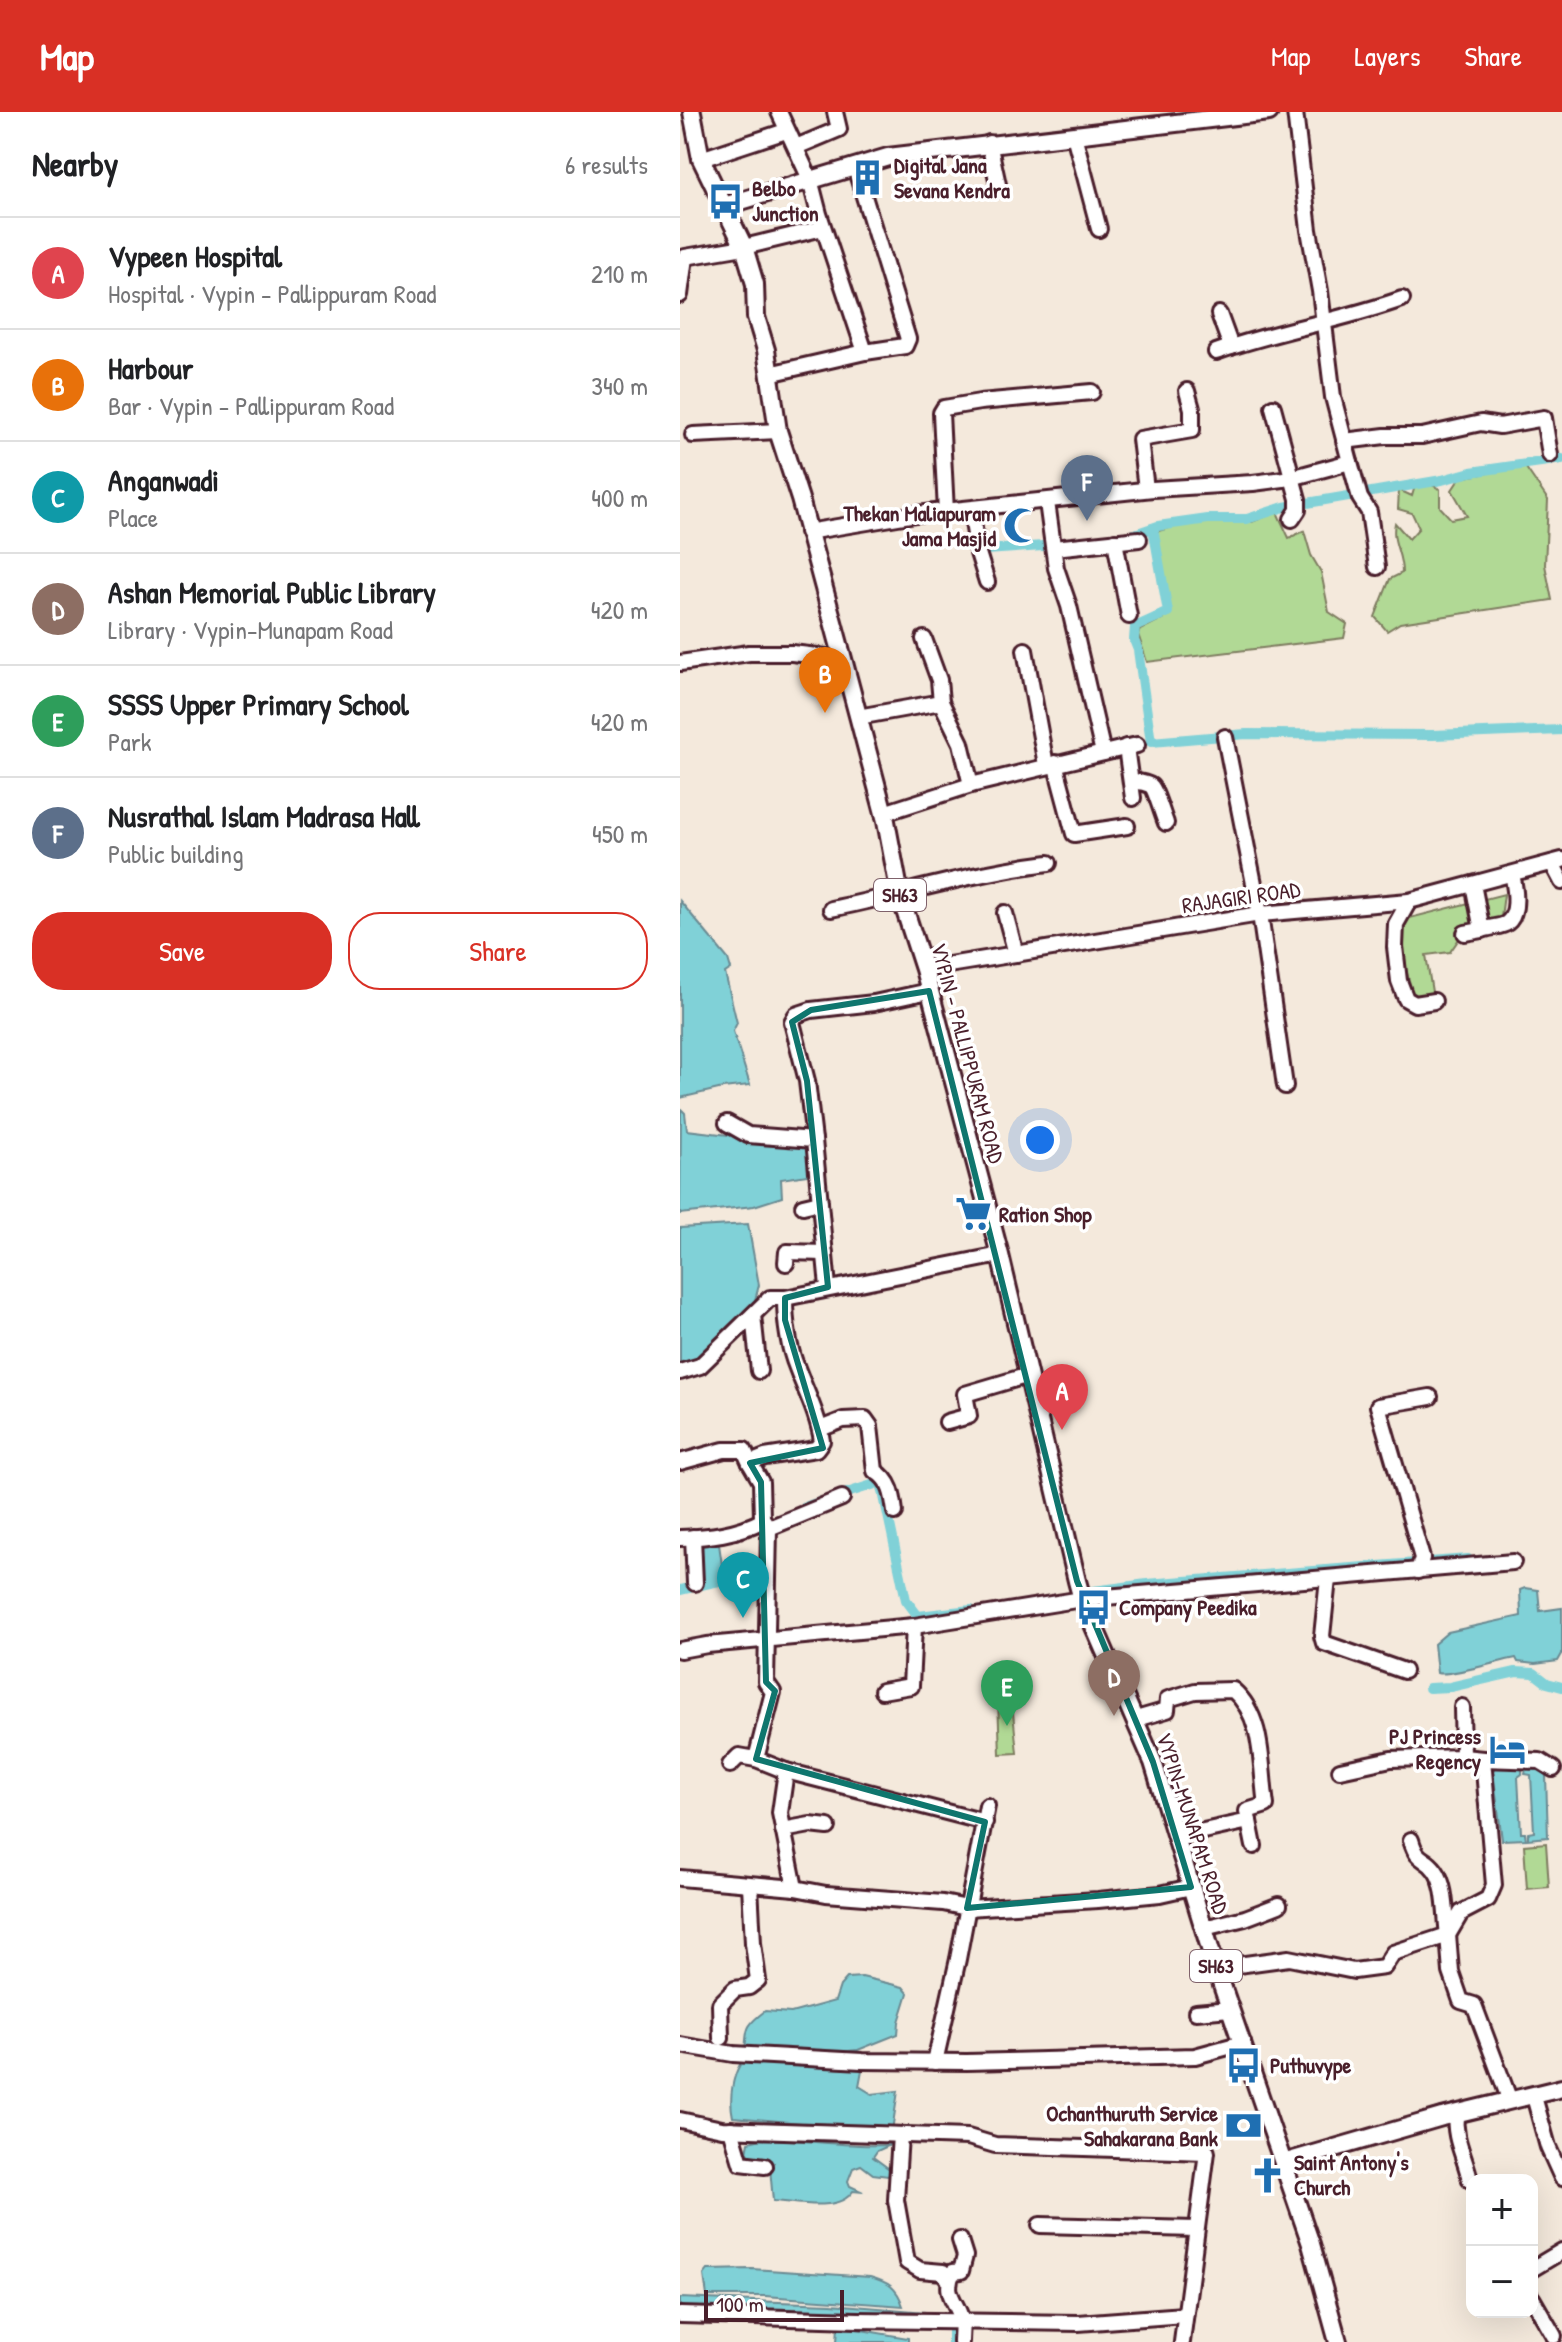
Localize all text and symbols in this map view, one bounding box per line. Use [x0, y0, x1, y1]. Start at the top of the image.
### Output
text: Map [40, 30, 94, 82]
text: Map [1271, 37, 1311, 75]
text: Layers [1355, 37, 1420, 75]
text: Share [1464, 37, 1522, 75]
text: Nearby [32, 141, 118, 187]
text: 6 results [565, 147, 648, 182]
place label: Digital Jana Sevana Kendra [894, 150, 1010, 205]
building icon: Digital Jana Sevana Kendra [849, 159, 887, 197]
place label: Belbo Junction [752, 173, 819, 228]
bus stop icon: Belbo Junction [707, 182, 745, 220]
text: Vypeen Hospital [108, 236, 282, 276]
text: A [52, 256, 64, 291]
text: 210 m [591, 256, 648, 291]
text: Hospital · Vypin - Pallippuram Road [108, 276, 436, 311]
text: Harbour [108, 348, 193, 388]
text: B [51, 368, 65, 403]
text: 340 m [591, 368, 648, 403]
text: Bar · Vypin - Pallippuram Road [108, 388, 394, 423]
pin: F [1061, 455, 1113, 521]
text: Anganwadi [108, 460, 219, 500]
text: C [51, 480, 65, 515]
text: 400 m [591, 480, 648, 515]
place label: Thekan Maliapuram Jama Masjid [843, 498, 996, 553]
text: Place [108, 500, 158, 535]
mosque icon: Thekan Maliapuram Jama Masjid [1003, 507, 1041, 545]
text: Ashan Memorial Public Library [108, 572, 436, 612]
text: D [52, 592, 64, 627]
text: 420 m [591, 592, 648, 627]
text: Library · Vypin-Munapam Road [108, 612, 393, 647]
pin: B [799, 647, 851, 713]
text: SSSS Upper Primary School [108, 684, 409, 724]
text: E [52, 704, 64, 739]
text: 420 m [591, 704, 648, 739]
text: Park [108, 724, 152, 759]
text: Nusrathal Islam Madrasa Hall [108, 796, 420, 836]
text: F [53, 816, 63, 851]
text: 450 m [592, 816, 648, 851]
text: Public building [108, 836, 244, 871]
street label: RAJAGIRI ROAD [1180, 874, 1303, 920]
road number: SH63 [874, 879, 926, 911]
button: Save [32, 912, 332, 990]
button: Share [348, 912, 648, 990]
street label: VYPIN - PALLIPPURAM ROAD [924, 940, 1012, 1167]
your location [1020, 1120, 1060, 1160]
supermarket icon: Ration Shop [954, 1195, 992, 1233]
place label: Ration Shop [999, 1199, 1092, 1230]
pin: A [1036, 1364, 1088, 1430]
pin: C [717, 1552, 769, 1618]
bus stop icon: Company Peedika [1074, 1588, 1112, 1626]
place label: Company Peedika [1119, 1592, 1257, 1623]
pin: D [1088, 1650, 1140, 1716]
pin: E [981, 1660, 1033, 1726]
place label: PJ Princess Regency [1389, 1721, 1482, 1777]
street label: VYPIN-MUNAPAM ROAD [1150, 1729, 1237, 1918]
hotel icon: PJ Princess Regency [1488, 1730, 1526, 1768]
road number: SH63 [1190, 1950, 1242, 1982]
bus stop icon: Puthuvype [1225, 2046, 1263, 2084]
place label: Puthuvype [1270, 2050, 1352, 2081]
place label: Ochanthuruth Service Sahakarana Bank [1046, 2098, 1219, 2153]
bank icon: Ochanthuruth Service Sahakarana Bank [1225, 2107, 1263, 2145]
place label: Saint Antony's Church [1294, 2147, 1409, 2202]
church icon: Saint Antony's Church [1249, 2156, 1287, 2194]
map controls [1466, 2174, 1538, 2318]
button: + [1466, 2174, 1538, 2246]
button: − [1466, 2246, 1538, 2318]
scale bar [704, 2286, 844, 2322]
text: 100 m [716, 2289, 764, 2319]

